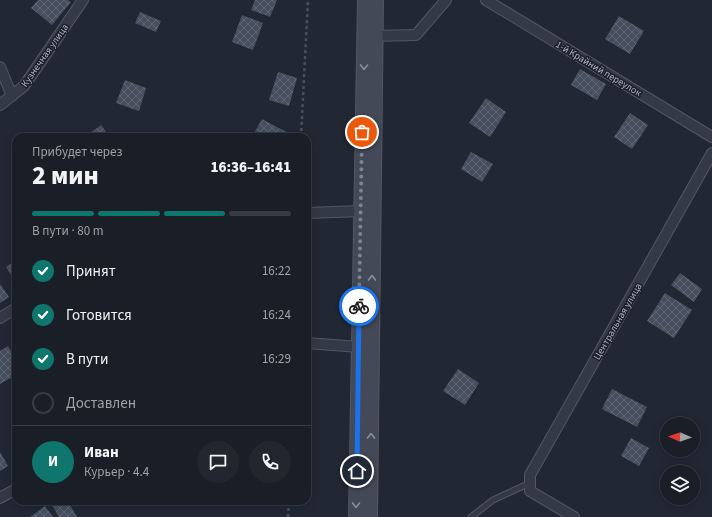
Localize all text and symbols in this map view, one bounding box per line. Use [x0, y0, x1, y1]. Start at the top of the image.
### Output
street label: Кузнечная улица [18, 21, 72, 90]
street label: 1-й Крайний переулок [553, 38, 644, 100]
one-way arrow [359, 64, 368, 70]
pin [345, 115, 379, 149]
icon: bag [351, 121, 373, 143]
text: Прибудет через [32, 143, 122, 161]
text: 2 мин [32, 157, 99, 194]
text: 16:36–16:41 [210, 157, 291, 178]
text: В пути · 80 m [32, 222, 104, 240]
icon: check [32, 260, 54, 282]
text: Принят [66, 261, 116, 282]
text: 16:22 [262, 262, 291, 280]
one-way arrow [368, 275, 377, 281]
street label: Центральная улица [590, 281, 646, 362]
courier [339, 286, 379, 326]
icon: bike [348, 295, 370, 317]
icon: check [32, 304, 54, 326]
text: Готовится [66, 305, 132, 326]
text: 16:24 [262, 306, 291, 324]
icon: check [32, 348, 54, 370]
text: В пути [66, 349, 109, 370]
text: 16:29 [262, 350, 291, 368]
text: Доставлен [66, 393, 136, 414]
north arrow [660, 417, 700, 457]
map controls [660, 417, 700, 505]
one-way arrow [367, 433, 375, 439]
button: chat [197, 441, 239, 483]
button: phone [249, 441, 291, 483]
text: Иван [84, 442, 119, 463]
text: И [48, 451, 58, 472]
pin [340, 454, 374, 488]
icon: home [346, 460, 368, 482]
text: Курьер · 4.4 [84, 463, 149, 481]
button: layers [660, 465, 700, 505]
one-way arrow [352, 502, 360, 508]

